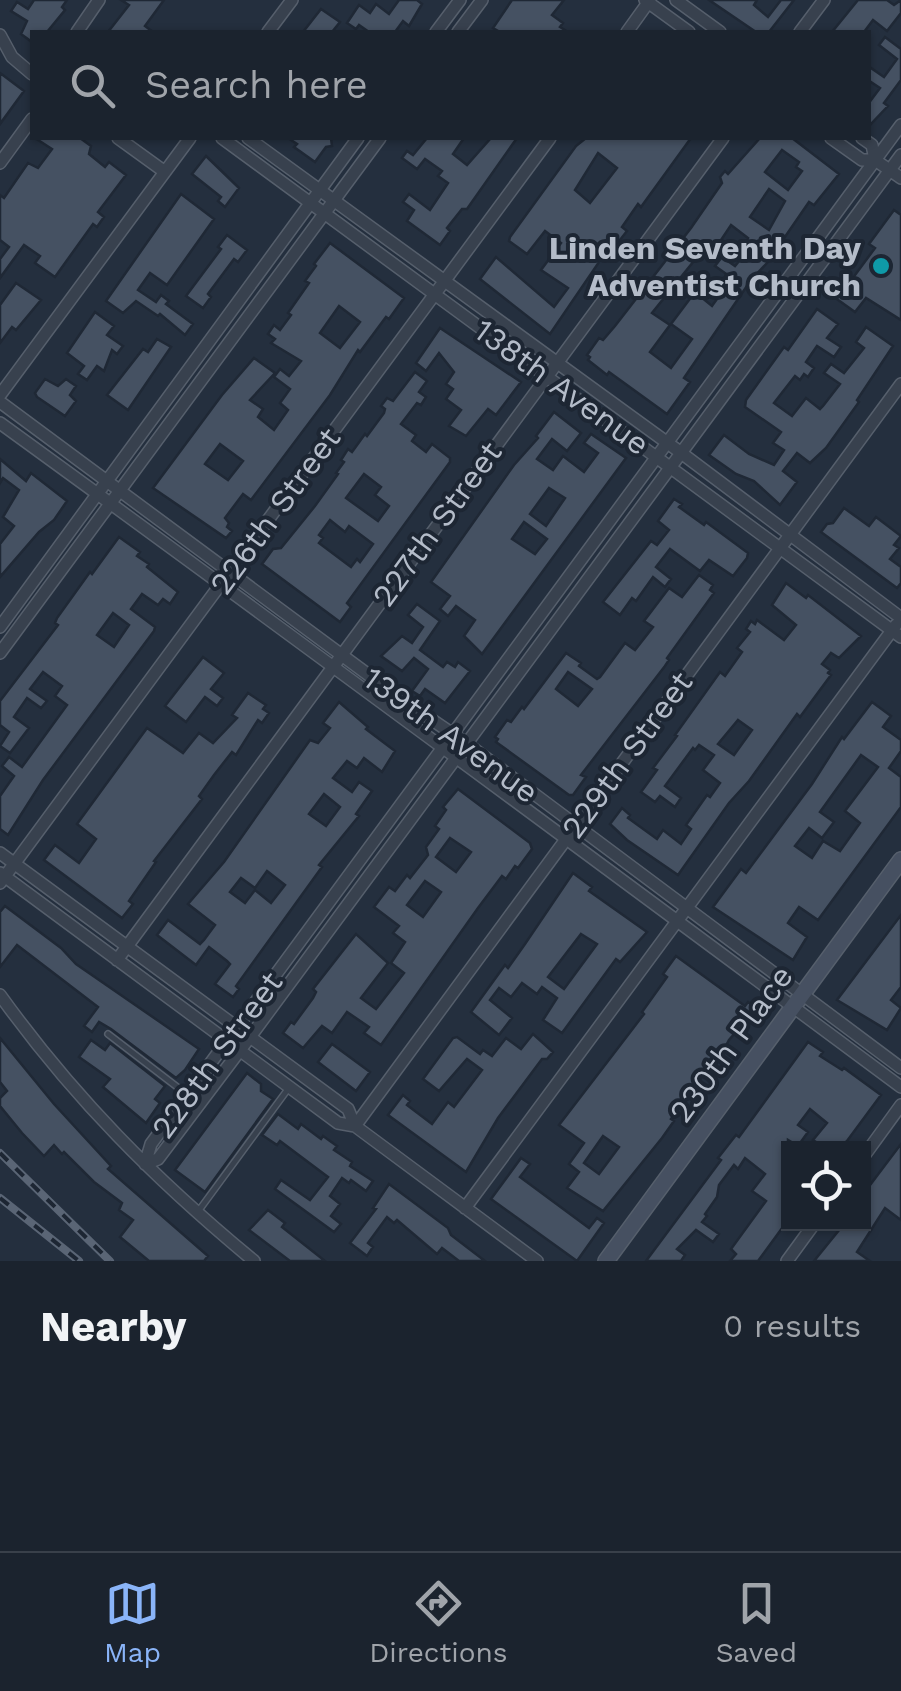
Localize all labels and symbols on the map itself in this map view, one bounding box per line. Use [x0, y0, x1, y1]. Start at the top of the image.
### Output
place label: Linden Seventh Day Adventist Church [549, 229, 862, 304]
marker: Linden Seventh Day Adventist Church [870, 255, 892, 277]
street label: 138th Avenue [467, 311, 657, 463]
street label: 226th Street [202, 420, 348, 602]
street label: 227th Street [364, 434, 510, 614]
street label: 139th Avenue [356, 659, 546, 811]
street label: 229th Street [554, 664, 700, 846]
street label: 230th Place [661, 958, 801, 1130]
street label: 228th Street [144, 964, 290, 1146]

